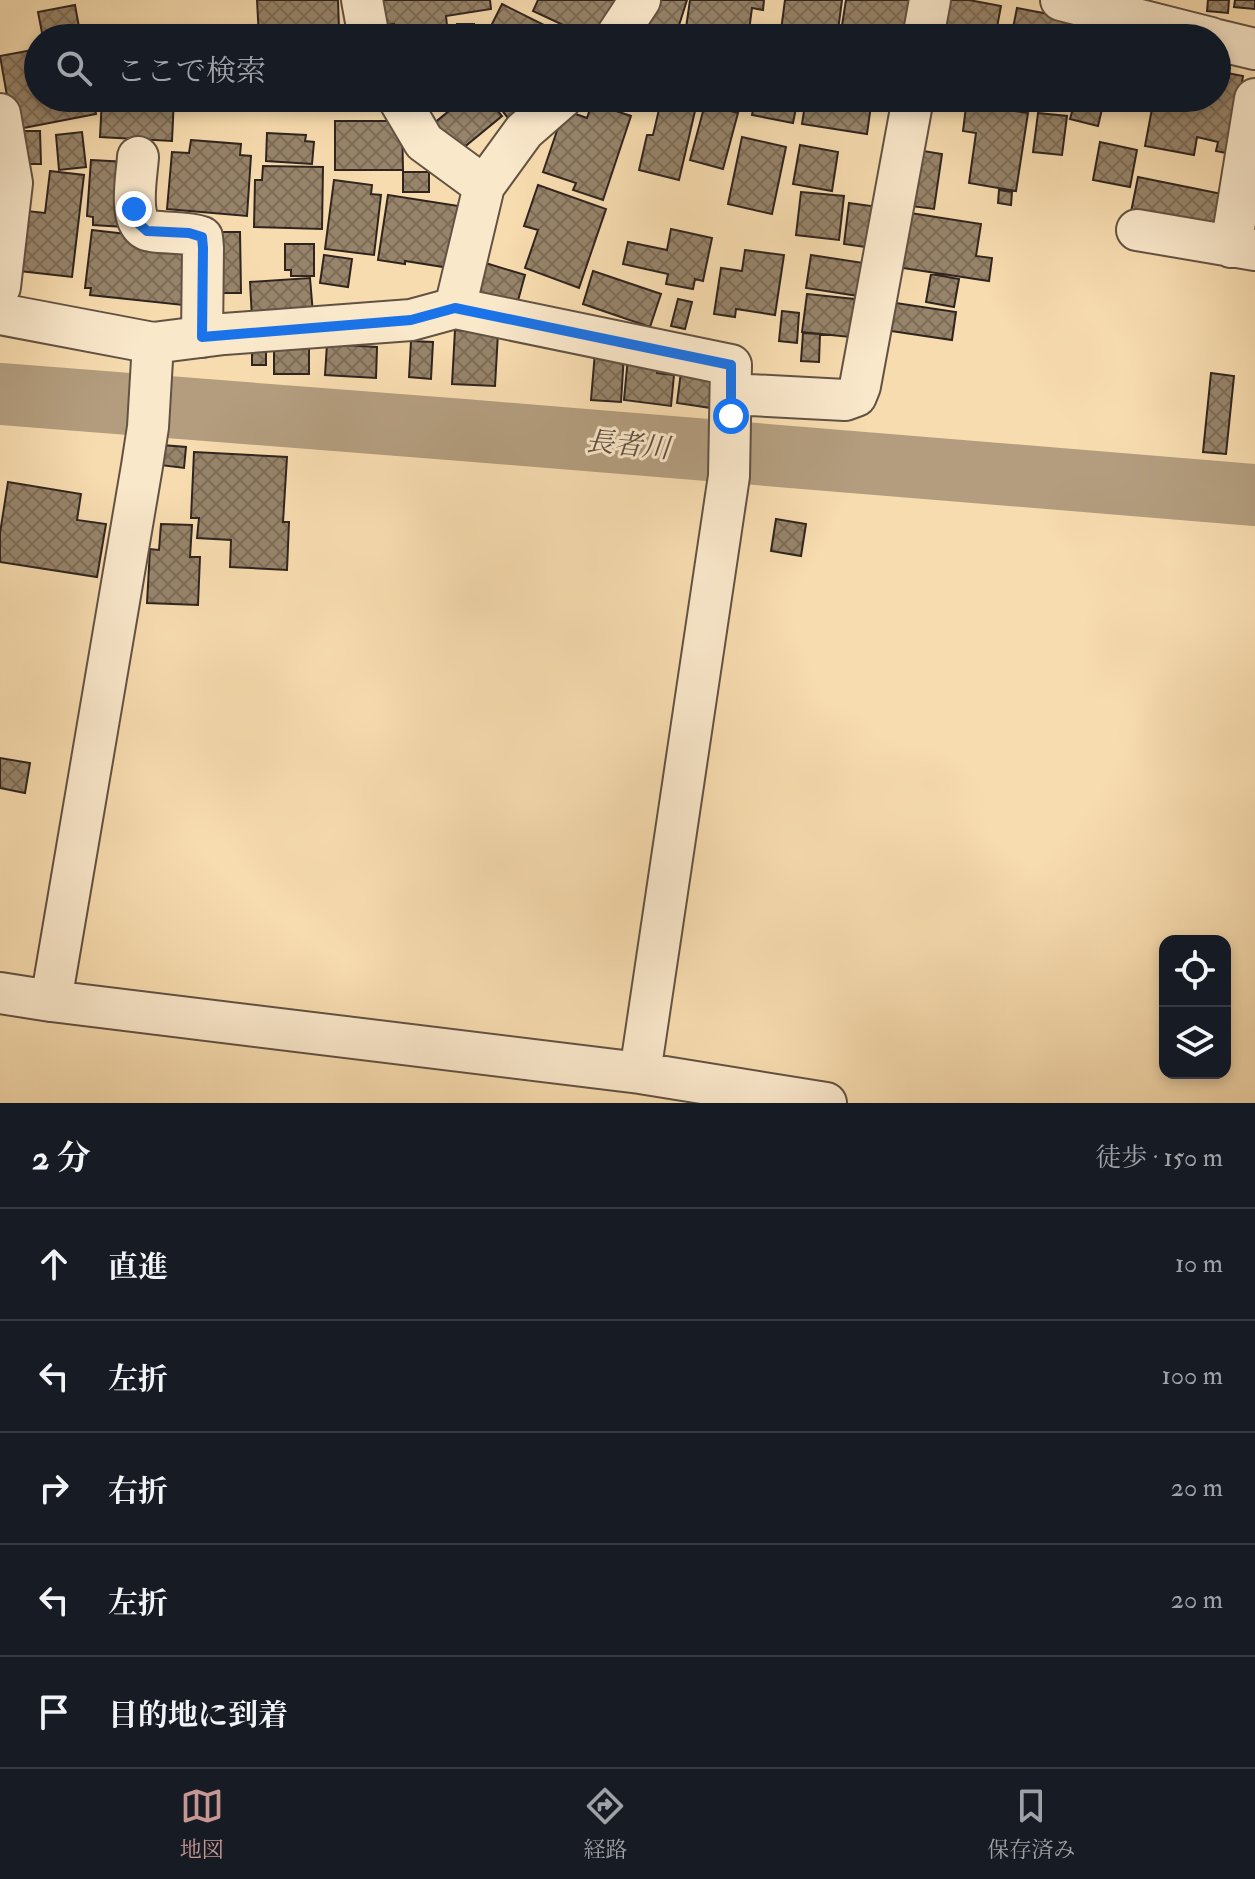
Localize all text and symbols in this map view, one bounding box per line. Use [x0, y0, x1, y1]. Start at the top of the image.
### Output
search box [24, 24, 1231, 112]
icon: search [52, 46, 96, 90]
text: ここで検索 [116, 53, 266, 90]
route end [116, 191, 152, 227]
route start [713, 398, 749, 434]
water label: 長者川 [584, 424, 674, 467]
map controls [1159, 935, 1231, 1079]
button: locate [1159, 935, 1231, 1007]
button: layers [1159, 1007, 1231, 1079]
text: 2 分 [32, 1137, 90, 1180]
text: 徒歩 · 150 m [1096, 1142, 1223, 1174]
icon: ahead [32, 1242, 76, 1286]
text: 10 m [1175, 1248, 1223, 1280]
text: 直進 [108, 1249, 168, 1286]
icon: left [32, 1354, 76, 1398]
text: 100 m [1162, 1360, 1223, 1392]
text: 左折 [108, 1361, 168, 1398]
icon: right [32, 1466, 76, 1510]
text: 20 m [1171, 1472, 1223, 1504]
text: 右折 [108, 1473, 168, 1510]
icon: left [32, 1578, 76, 1622]
text: 20 m [1171, 1584, 1223, 1616]
text: 左折 [108, 1585, 168, 1622]
icon: arrive [32, 1690, 76, 1734]
text: 目的地に到着 [108, 1697, 288, 1734]
tab: 地図 [180, 1784, 224, 1864]
tab: 経路 [583, 1784, 627, 1864]
tab: 保存済み [987, 1784, 1075, 1864]

